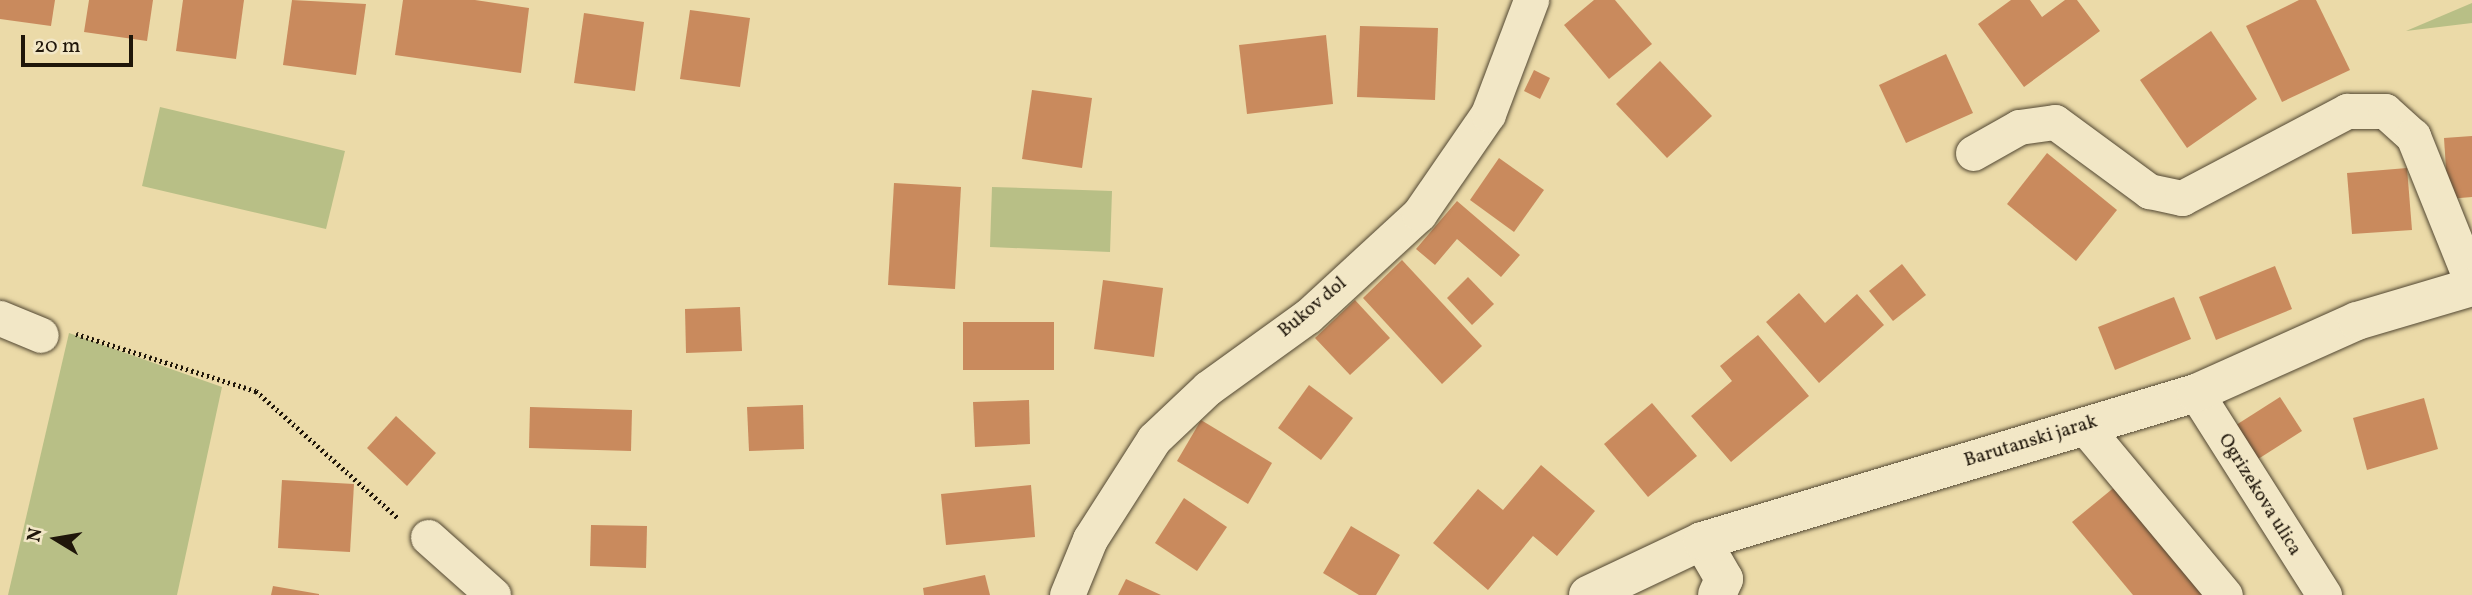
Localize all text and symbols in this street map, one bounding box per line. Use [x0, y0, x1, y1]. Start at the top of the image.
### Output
scale bar [24, 21, 136, 65]
text: 20 m [34, 32, 80, 61]
street label: Bukov dol [1274, 273, 1352, 343]
street label: Barutanski jarak [1962, 411, 2100, 473]
street label: Ogrizekova ulica [2212, 430, 2306, 560]
north arrow [21, 504, 91, 574]
text: N [21, 526, 49, 544]

